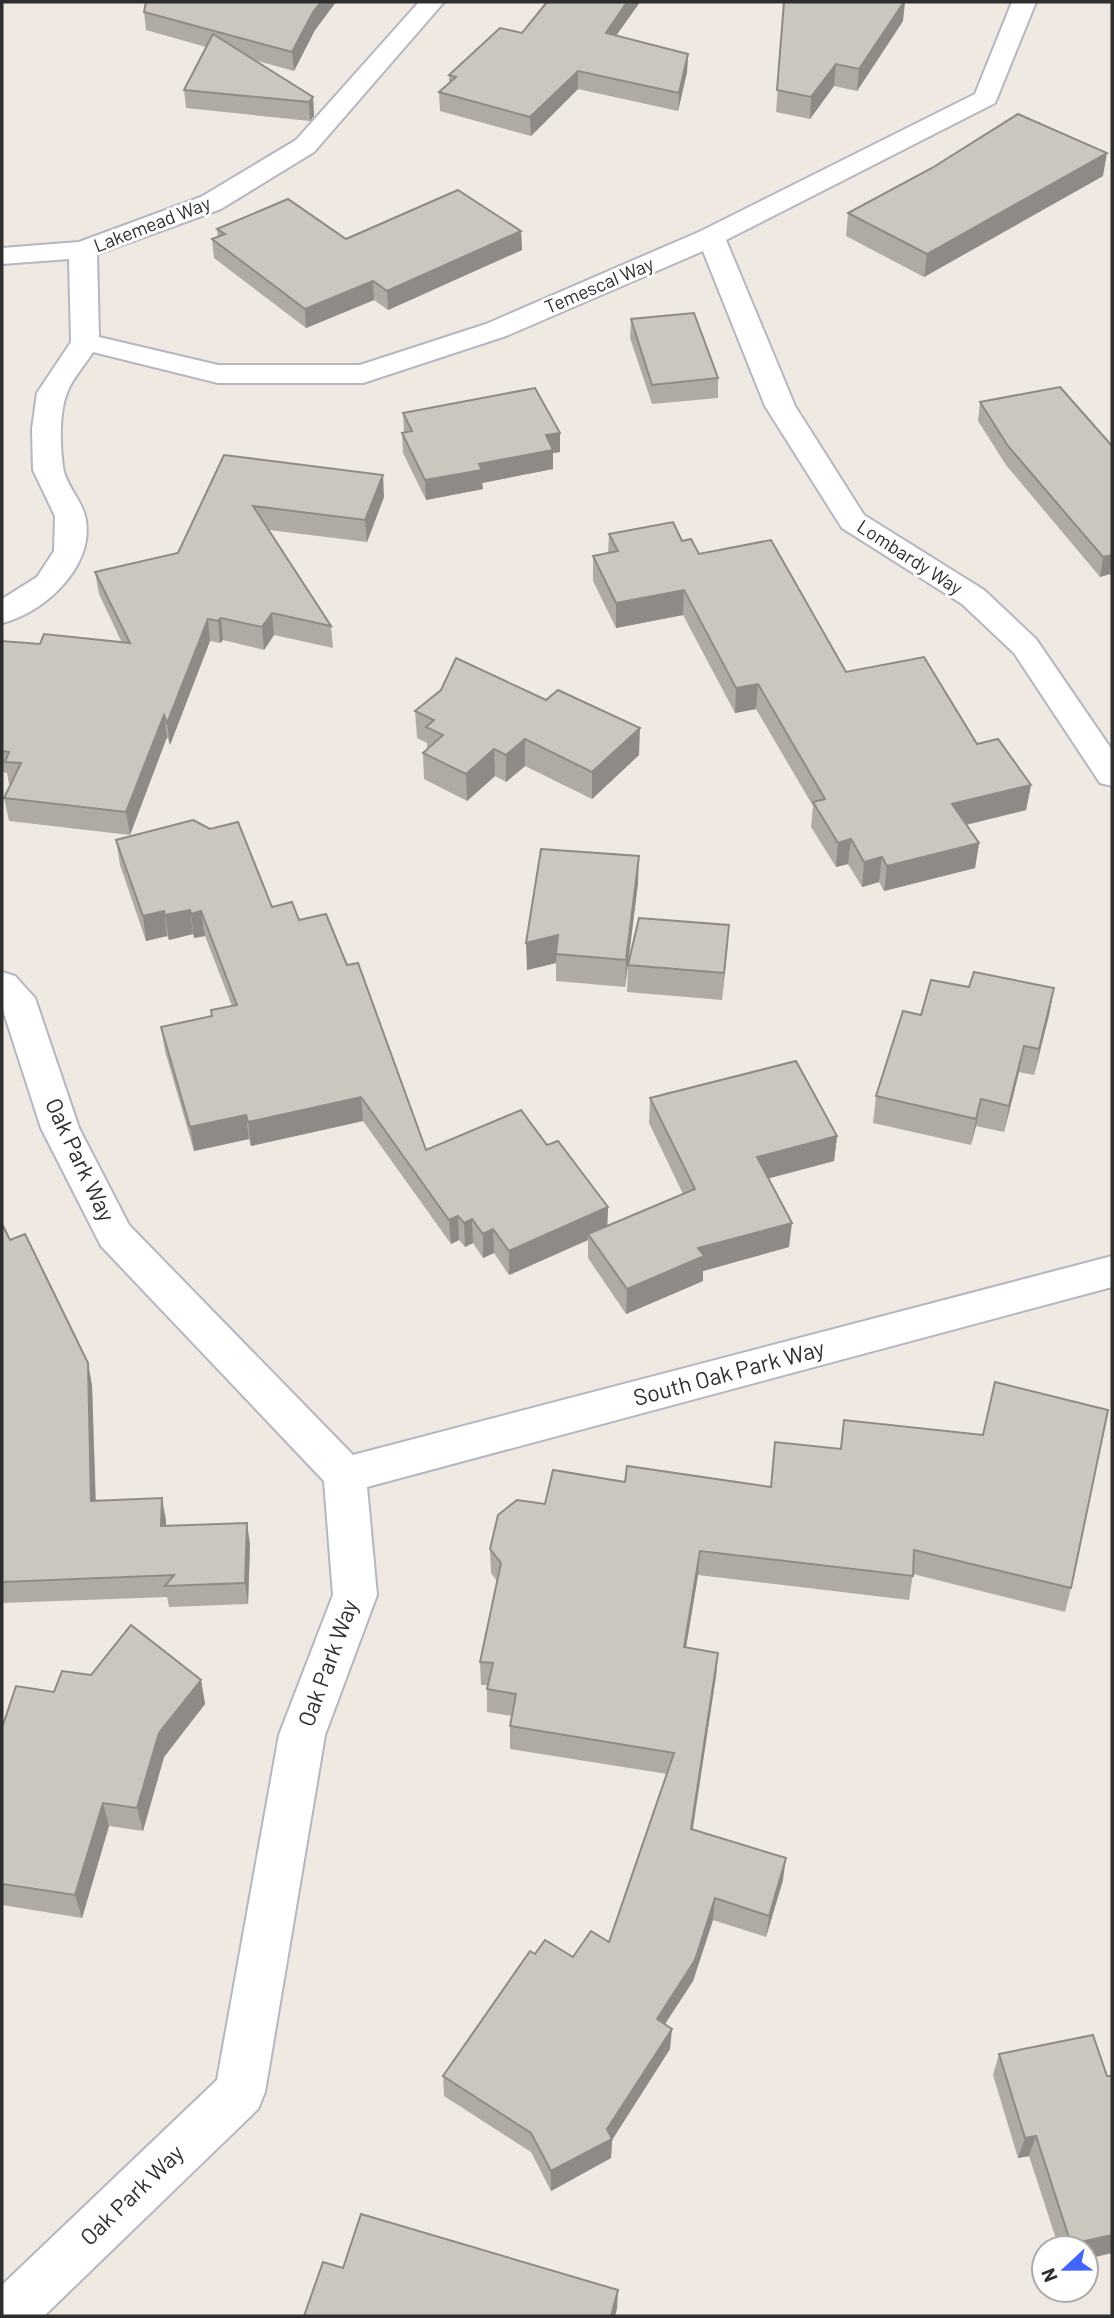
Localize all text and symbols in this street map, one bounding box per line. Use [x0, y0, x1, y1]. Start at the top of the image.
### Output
street label: Lakemead Way [90, 191, 214, 256]
street label: Temescal Way [541, 251, 657, 318]
street label: Lombardy Way [853, 514, 967, 599]
street label: Oak Park Way [40, 1093, 122, 1226]
street label: South Oak Park Way [630, 1333, 828, 1411]
street label: Oak Park Way [291, 1595, 363, 1730]
street label: Oak Park Way [74, 2138, 189, 2251]
north arrow [1030, 2234, 1100, 2304]
text: N [1036, 2265, 1062, 2286]

